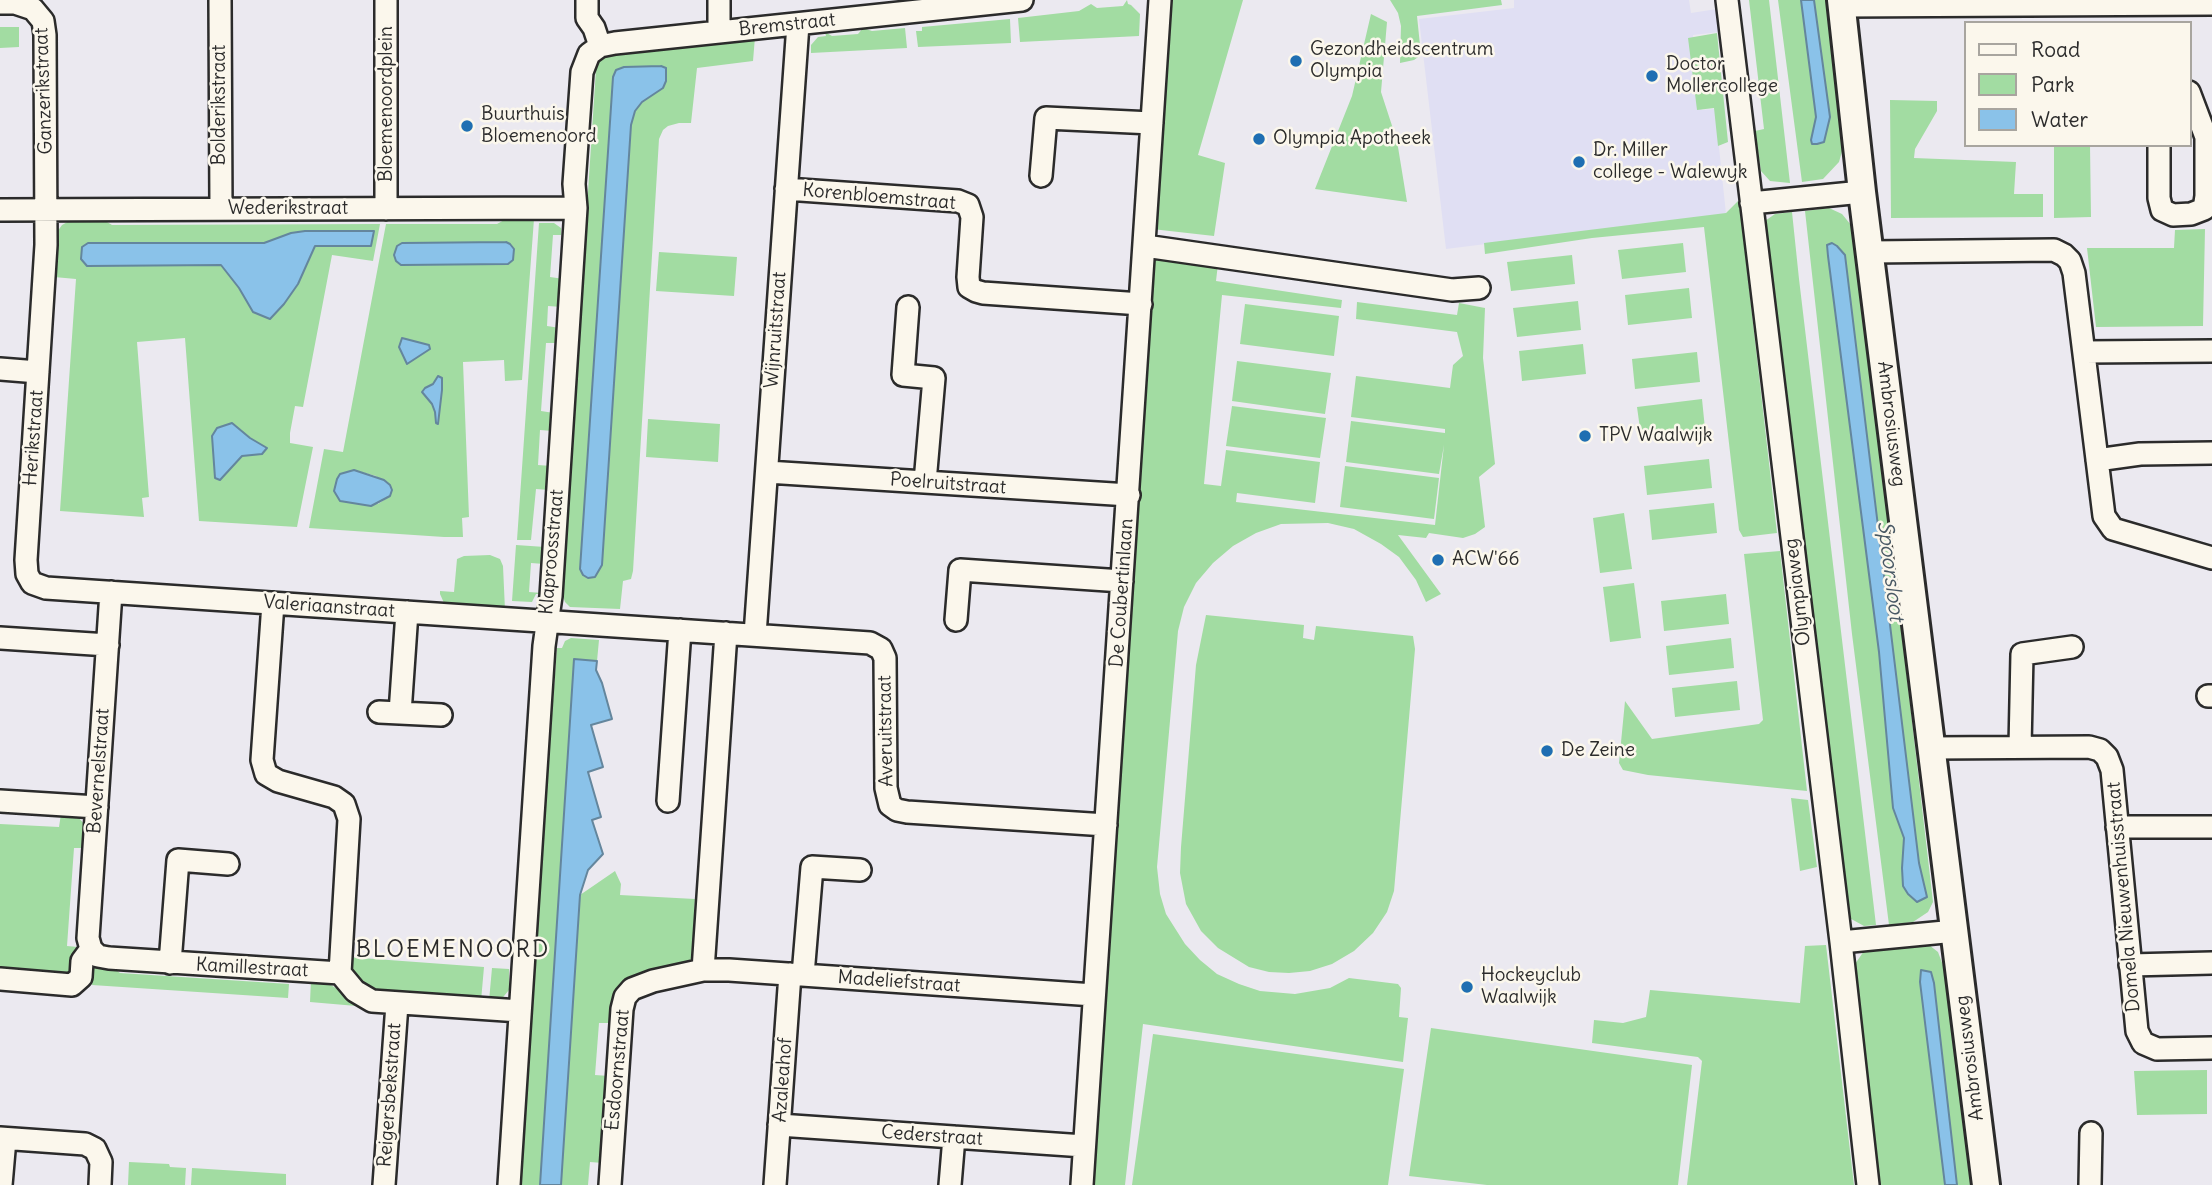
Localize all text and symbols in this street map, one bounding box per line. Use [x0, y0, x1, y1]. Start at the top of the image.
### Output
street label: Bremstraat [738, 9, 836, 41]
legend [1964, 21, 2191, 147]
street label: Bloemenoordplein [376, 26, 398, 182]
street label: Ganzerikstraat [30, 27, 58, 155]
text: Road [2031, 36, 2080, 63]
place label: Gezondheidscentrum Olympia [1310, 39, 1493, 83]
street label: Bolderikstraat [209, 44, 231, 166]
marker: Gezondheidscentrum Olympia [1288, 53, 1304, 69]
place label: Doctor Mollercollege [1666, 54, 1778, 98]
marker: Doctor Mollercollege [1644, 68, 1660, 84]
text: Park [2031, 71, 2074, 98]
place label: Buurthuis Bloemenoord [481, 104, 597, 148]
text: Water [2031, 106, 2088, 133]
marker: Buurthuis Bloemenoord [459, 118, 475, 134]
place label: Olympia Apotheek [1273, 128, 1431, 150]
marker: Olympia Apotheek [1251, 131, 1267, 147]
place label: Dr. Miller college - Walewyk [1593, 140, 1747, 184]
marker: Dr. Miller college - Walewyk [1571, 154, 1587, 170]
street label: Korenbloemstraat [802, 179, 956, 215]
street label: Wederikstraat [228, 198, 348, 220]
street label: Wijnruitstraat [761, 271, 791, 389]
street label: Ambrosiusweg [1872, 360, 1910, 488]
street label: Herikstraat [19, 389, 49, 487]
place label: TPV Waalwijk [1599, 425, 1712, 447]
marker: TPV Waalwijk [1577, 428, 1593, 444]
street label: Poelruitstraat [889, 469, 1007, 499]
street label: Klaproosstraat [535, 488, 569, 616]
street label: De Coubertinlaan [1105, 518, 1139, 668]
water label: Spoorsloot [1871, 520, 1909, 622]
street label: Olympiaweg [1780, 537, 1816, 647]
place label: ACW'66 [1452, 549, 1520, 571]
marker: ACW'66 [1430, 552, 1446, 568]
street label: Valeriaanstraat [263, 591, 395, 623]
street label: Averuitstraat [874, 675, 898, 787]
street label: Bevernelstraat [83, 707, 115, 835]
place label: De Zeine [1561, 740, 1635, 762]
marker: De Zeine [1539, 743, 1555, 759]
street label: Domela Nieuwenhuisstraat [2103, 781, 2145, 1013]
district label: BLOEMENOORD [357, 936, 549, 964]
street label: Kamillestraat [195, 954, 309, 982]
place label: Hockeyclub Waalwijk [1481, 965, 1581, 1009]
street label: Madeliefstraat [837, 966, 961, 998]
marker: Hockeyclub Waalwijk [1459, 979, 1475, 995]
street label: Ambrosiusweg [1951, 994, 1989, 1122]
street label: Esdoornstraat [601, 1008, 635, 1132]
street label: Reigersbekstraat [374, 1022, 406, 1168]
street label: Azaleahof [769, 1037, 797, 1123]
street label: Cederstraat [880, 1121, 984, 1151]

